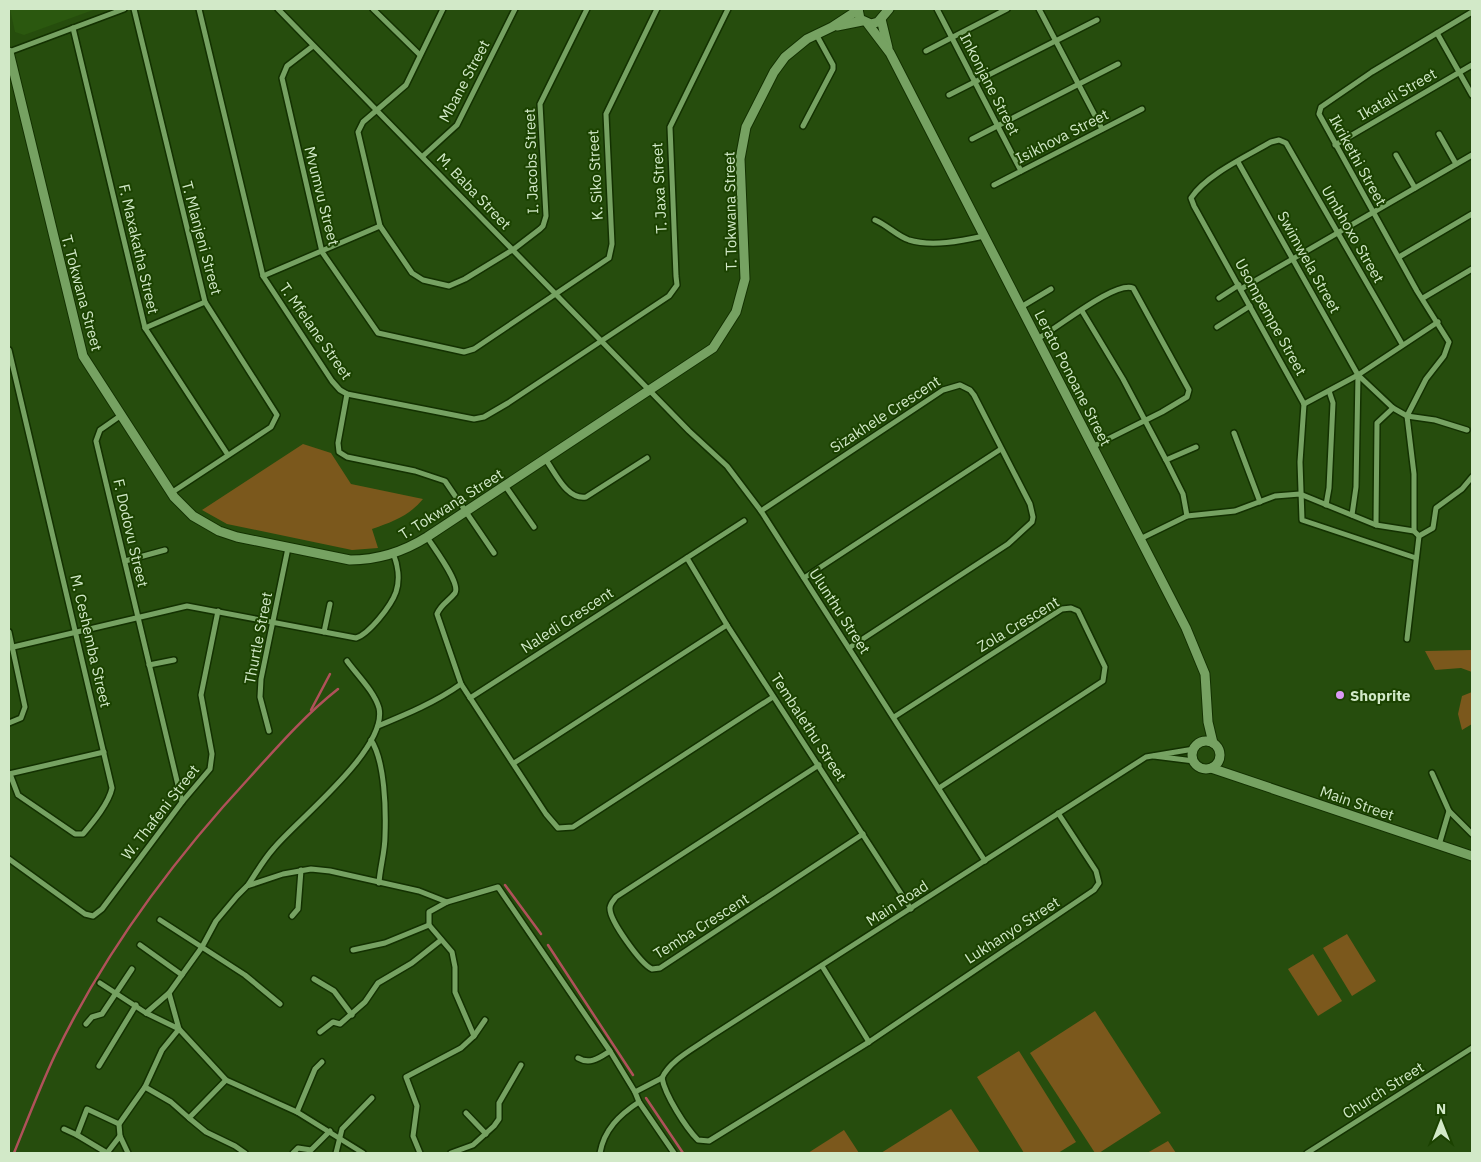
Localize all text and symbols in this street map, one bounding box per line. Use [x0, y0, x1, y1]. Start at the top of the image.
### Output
street label: Inkonjane Street [956, 30, 1024, 138]
street label: Mbane Street [434, 37, 494, 125]
street label: Ikatali Street [1354, 64, 1440, 124]
street label: Isikhova Street [1012, 104, 1112, 168]
street label: I. Jacobs Street [520, 108, 542, 214]
street label: Ikrikethi Street [1325, 111, 1391, 209]
street label: K. Siko Street [583, 129, 607, 221]
street label: T. Jaxa Street [647, 142, 671, 234]
street label: Mvumvu Street [300, 144, 344, 248]
street label: M. Baba Street [433, 149, 515, 233]
street label: T. Tokwana Street [719, 151, 741, 271]
street label: T. Mlanjeni Street [178, 179, 226, 297]
street label: F. Maxakatha Street [115, 182, 163, 316]
street label: Umbhoxo Street [1317, 182, 1389, 286]
street label: Swimwela Street [1273, 208, 1345, 316]
street label: T. Tokwana Street [57, 233, 107, 353]
street label: Usompempe Street [1231, 255, 1311, 379]
street label: T. Mfelane Street [276, 279, 356, 383]
street label: Lerato Ponoane Street [1031, 307, 1115, 449]
street label: Sizakhele Crescent [826, 371, 944, 457]
street label: T. Tokwana Street [395, 464, 507, 544]
street label: F. Dodovu Street [109, 477, 153, 589]
street label: Ulunthu Street [805, 565, 875, 657]
street label: M. Ceshemba Street [66, 573, 116, 709]
street label: Naledi Crescent [517, 583, 617, 657]
street label: Thurtle Street [240, 590, 276, 686]
street label: Zola Crescent [973, 592, 1063, 656]
street label: Tembalethu Street [767, 669, 851, 785]
place label: Shoprite [1350, 686, 1410, 705]
marker: Shoprite [1334, 689, 1346, 701]
street label: W. Thafeni Street [117, 761, 203, 863]
street label: Main Street [1317, 781, 1397, 825]
street label: Main Road [862, 876, 932, 930]
street label: Temba Crescent [650, 889, 752, 963]
street label: Lukhanyo Street [961, 892, 1063, 968]
street label: Church Street [1339, 1057, 1427, 1123]
north arrow [1416, 1097, 1466, 1147]
text: N [1436, 1100, 1446, 1118]

